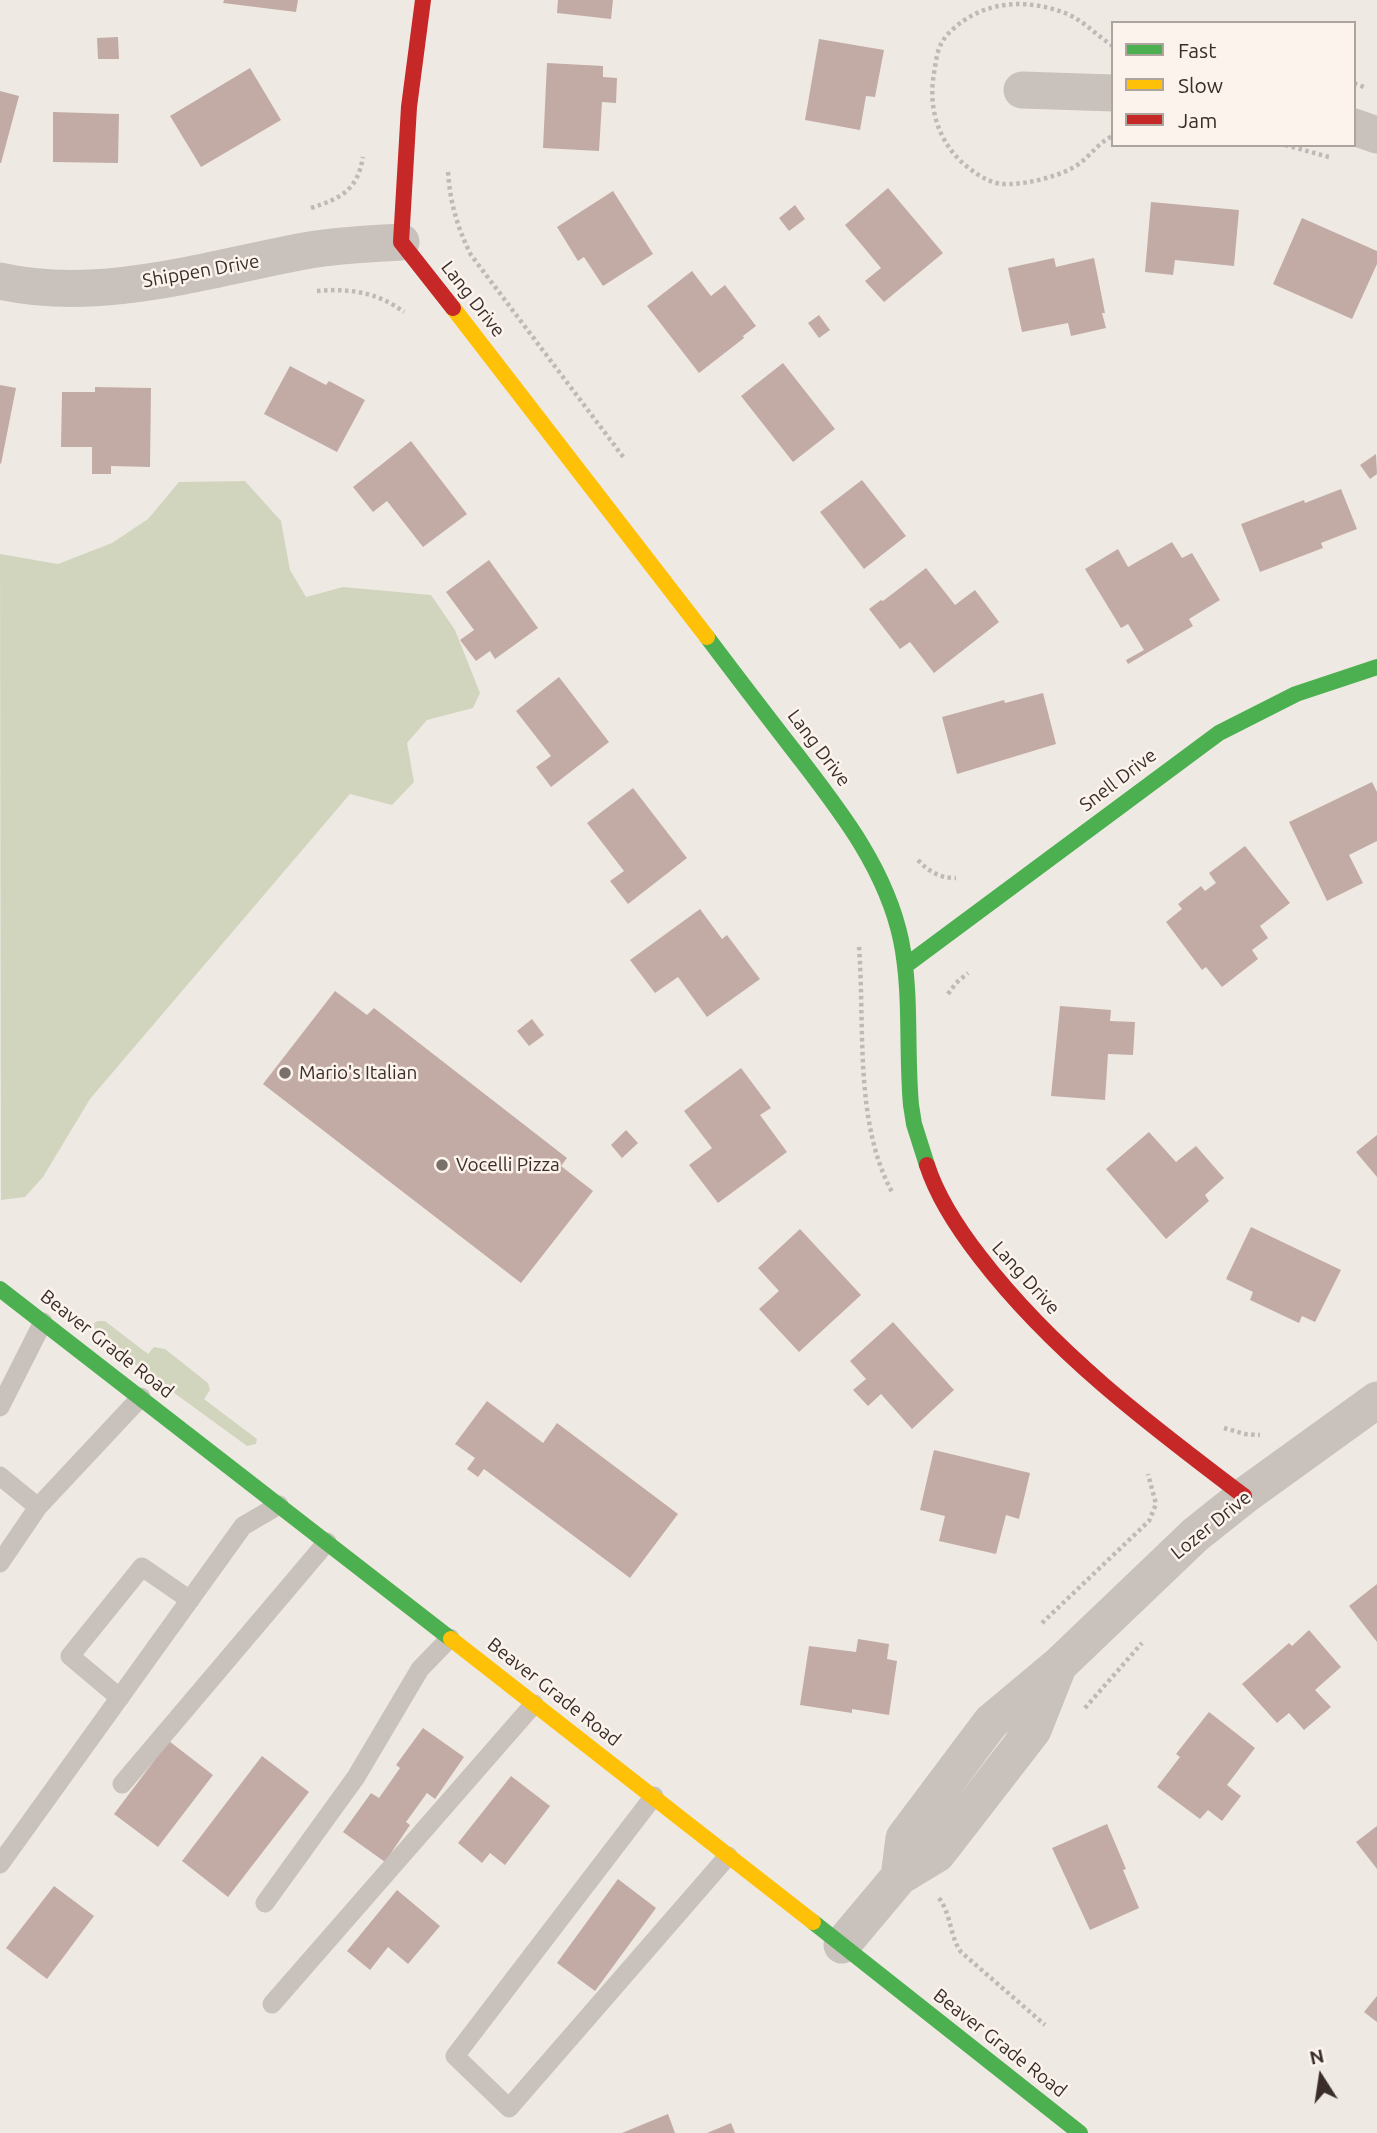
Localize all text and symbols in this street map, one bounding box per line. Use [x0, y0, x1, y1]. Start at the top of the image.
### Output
legend [1111, 21, 1356, 147]
text: Fast [1178, 38, 1216, 62]
text: Slow [1178, 73, 1223, 97]
text: Jam [1178, 108, 1217, 132]
street label: Shippen Drive [141, 250, 261, 292]
street label: Lang Drive [436, 256, 510, 342]
street label: Lang Drive [783, 705, 855, 791]
street label: Snell Drive [1075, 744, 1161, 816]
place label: Mario's Italian [299, 1062, 417, 1084]
marker: Mario's Italian [277, 1065, 293, 1081]
place label: Vocelli Pizza [456, 1154, 560, 1176]
marker: Vocelli Pizza [434, 1157, 450, 1173]
street label: Lang Drive [987, 1237, 1065, 1319]
street label: Beaver Grade Road [36, 1285, 178, 1403]
street label: Lozer Drive [1166, 1486, 1256, 1564]
street label: Beaver Grade Road [483, 1633, 625, 1751]
street label: Beaver Grade Road [929, 1984, 1071, 2102]
north arrow [1286, 2042, 1356, 2112]
text: N [1307, 2044, 1326, 2069]

